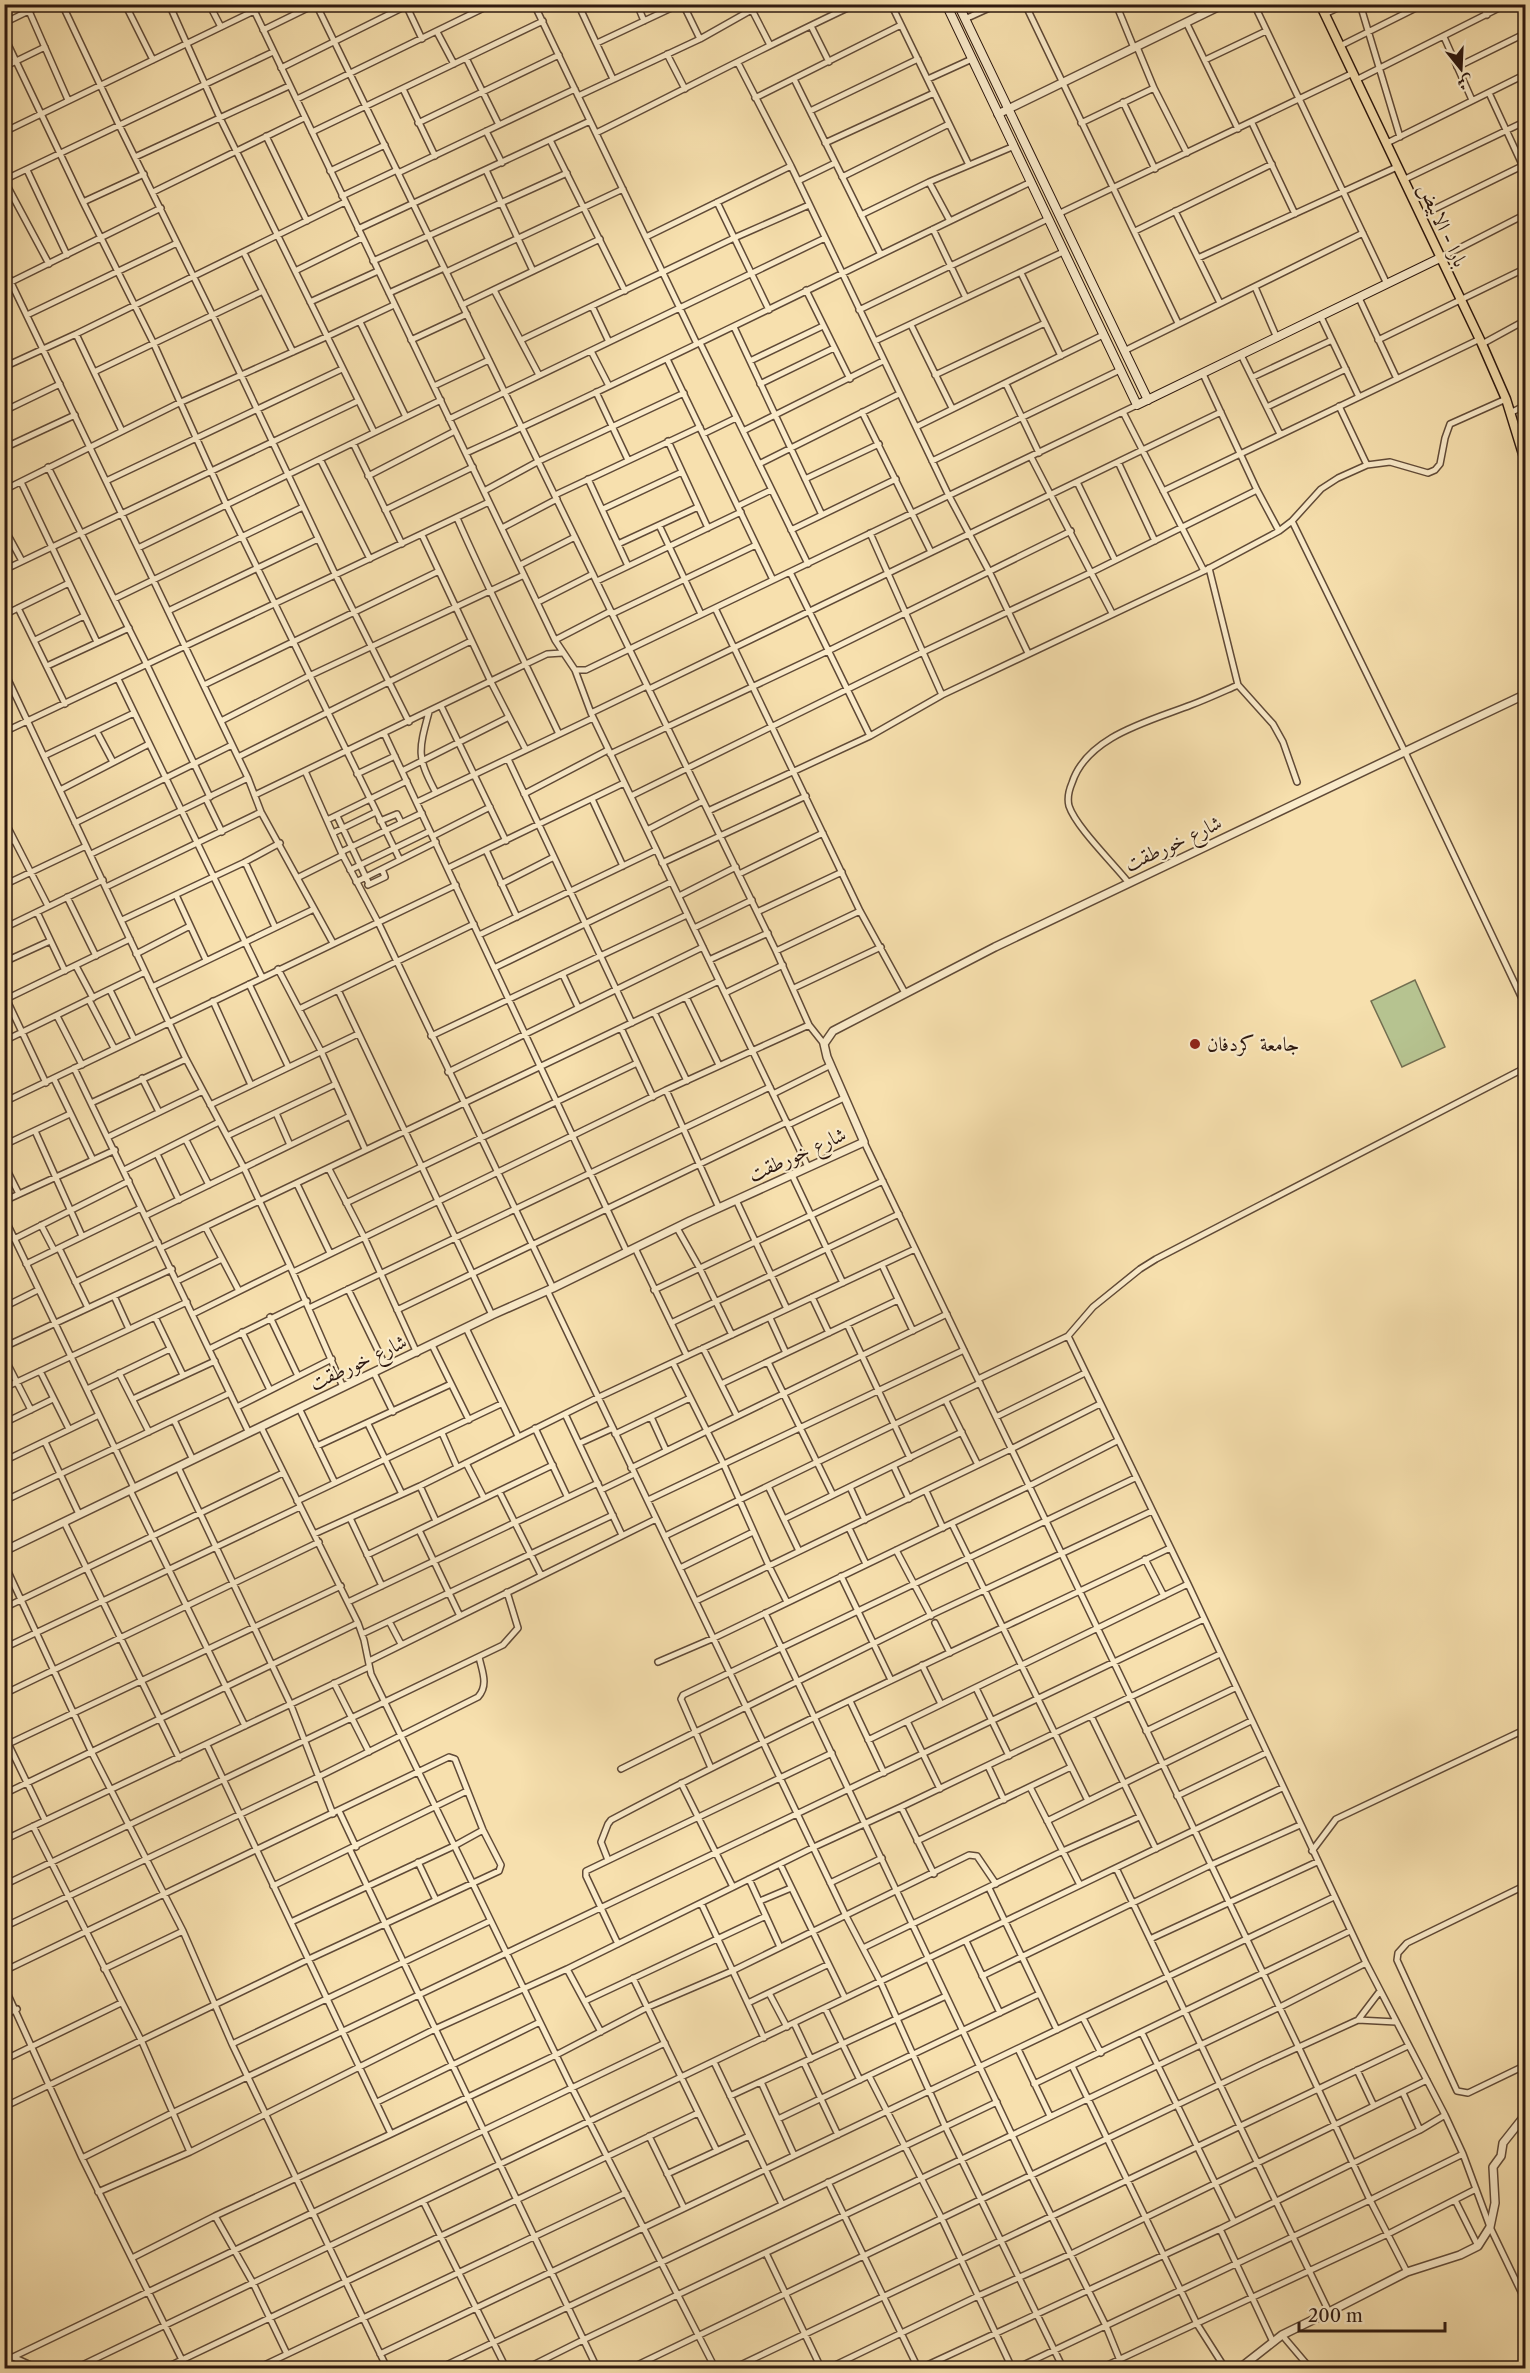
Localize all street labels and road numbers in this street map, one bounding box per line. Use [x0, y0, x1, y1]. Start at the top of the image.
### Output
street label: بارا - الابيض [1411, 179, 1473, 272]
street label: شارع خورطقت [1121, 810, 1228, 881]
street label: شارع خورطقت [744, 1122, 852, 1192]
street label: شارع خورطقت [306, 1329, 413, 1400]

